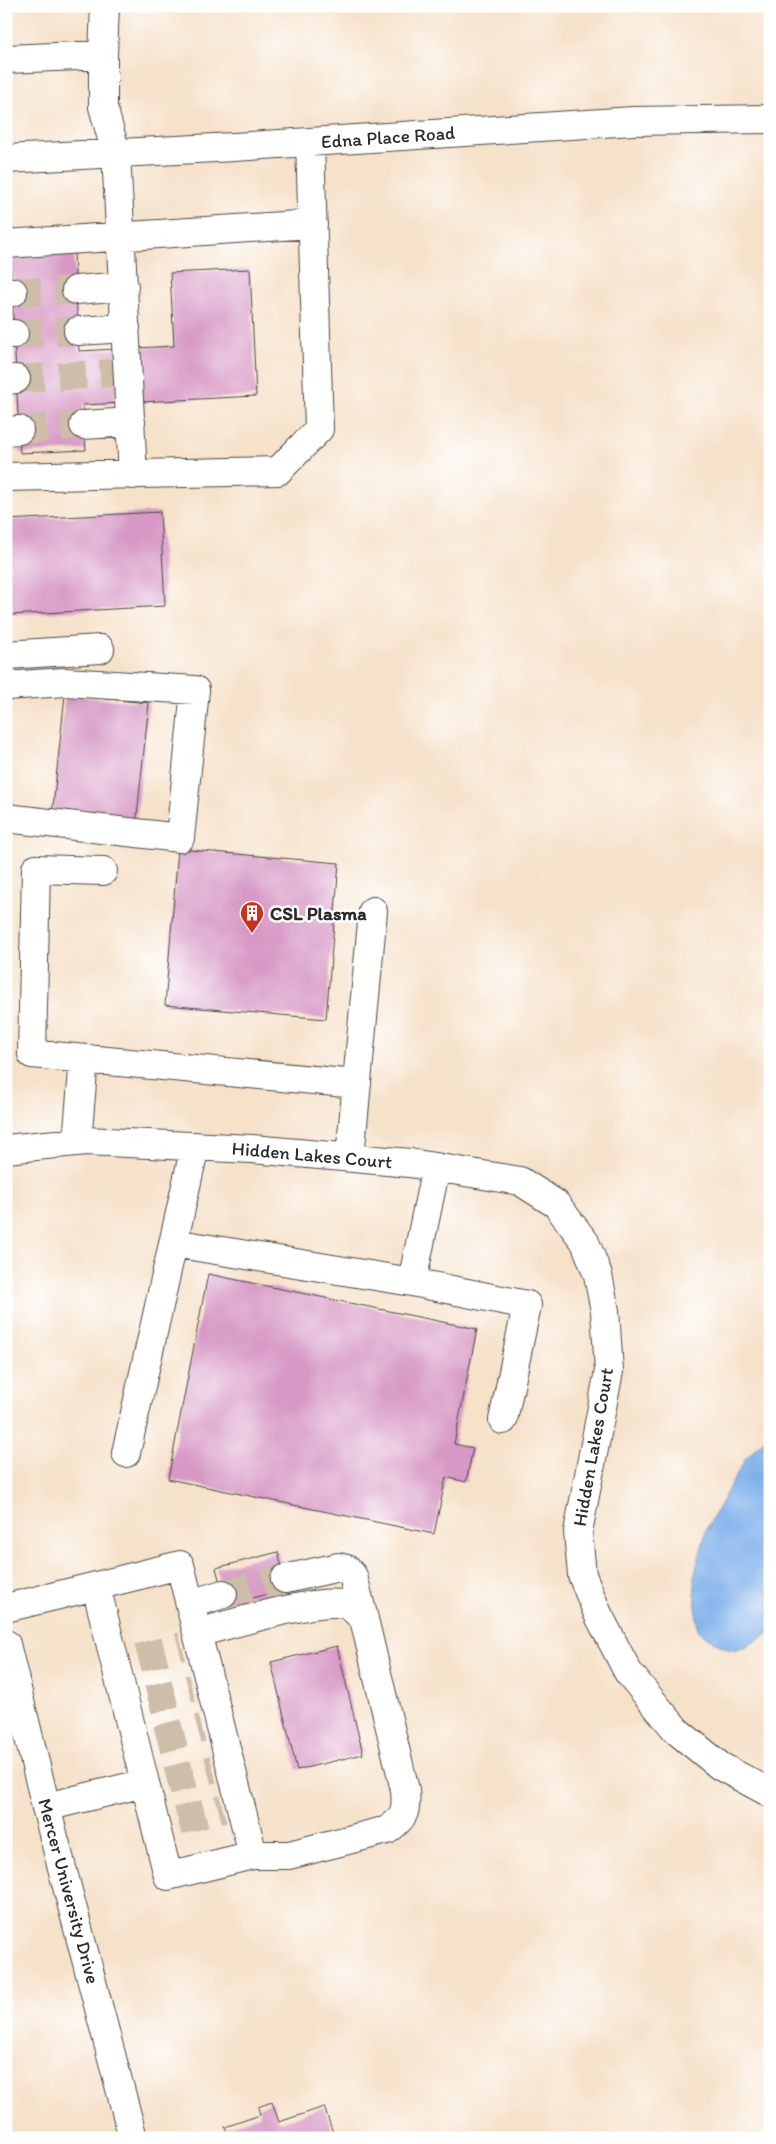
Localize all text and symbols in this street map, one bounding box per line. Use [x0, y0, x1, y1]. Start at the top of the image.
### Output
street label: Edna Place Road [320, 121, 456, 153]
building icon: CSL Plasma [239, 900, 265, 934]
place label: CSL Plasma [270, 902, 367, 925]
street label: Hidden Lakes Court [231, 1137, 393, 1173]
street label: Hidden Lakes Court [568, 1366, 618, 1528]
street label: Mercer University Drive [33, 1796, 105, 1986]

